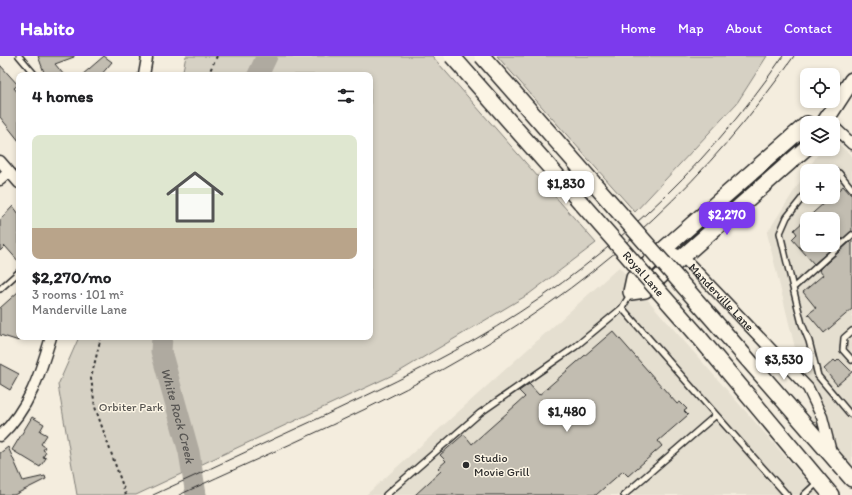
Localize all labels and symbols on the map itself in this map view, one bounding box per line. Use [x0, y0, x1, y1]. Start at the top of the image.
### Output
pin: $1,830 [533, 171, 599, 205]
pin: $2,270 [694, 202, 760, 236]
street label: Royal Lane [620, 248, 667, 300]
street label: Manderville Lane [686, 260, 757, 334]
pin: $3,530 [751, 347, 817, 381]
water label: White Rock Creek [159, 366, 198, 466]
pin: $1,480 [534, 399, 600, 433]
park label: Orbiter Park [99, 400, 164, 414]
place label: Studio Movie Grill [474, 451, 530, 479]
marker: Studio Movie Grill [461, 460, 471, 470]

